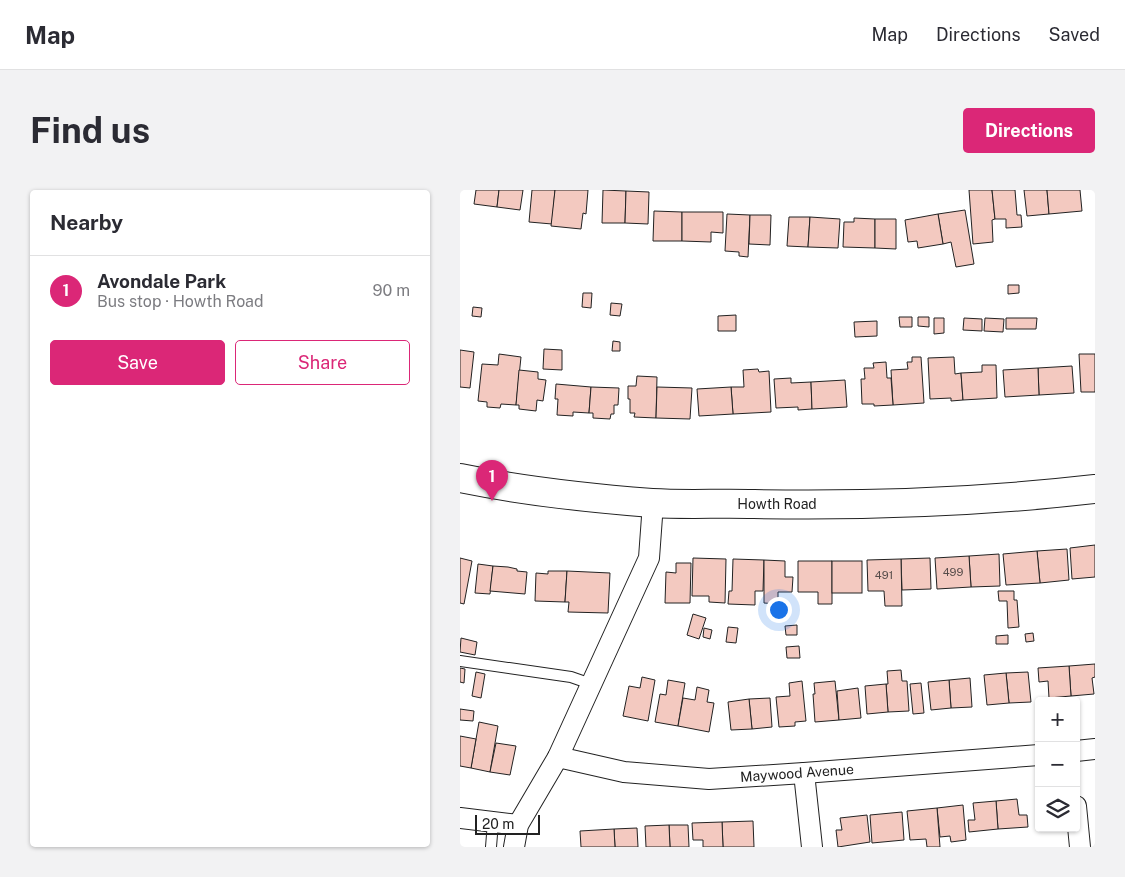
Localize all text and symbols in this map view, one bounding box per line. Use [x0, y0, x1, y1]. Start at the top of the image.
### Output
text: Map [25, 21, 75, 49]
text: Map [871, 24, 908, 45]
text: Directions [936, 24, 1021, 45]
text: Saved [1049, 24, 1100, 45]
button: Directions [963, 108, 1095, 153]
text: Find us [30, 110, 150, 151]
text: Nearby [50, 210, 123, 235]
text: Avondale Park [97, 270, 226, 292]
text: 1 [63, 281, 69, 300]
text: 90 m [373, 281, 410, 300]
text: Bus stop · Howth Road [97, 292, 264, 311]
button: Save [50, 340, 225, 385]
button: Share [235, 340, 410, 385]
pin: 1 [476, 460, 508, 501]
street label: Howth Road [737, 496, 817, 512]
house number: 499 [943, 566, 963, 578]
house number: 491 [875, 569, 893, 581]
your location [766, 597, 792, 623]
map controls [1035, 697, 1080, 832]
button: + [1035, 697, 1080, 742]
button: − [1035, 742, 1080, 787]
street label: Maywood Avenue [740, 761, 854, 785]
button: layers [1035, 787, 1080, 832]
scale bar [475, 812, 540, 835]
text: 20 m [482, 816, 514, 832]

